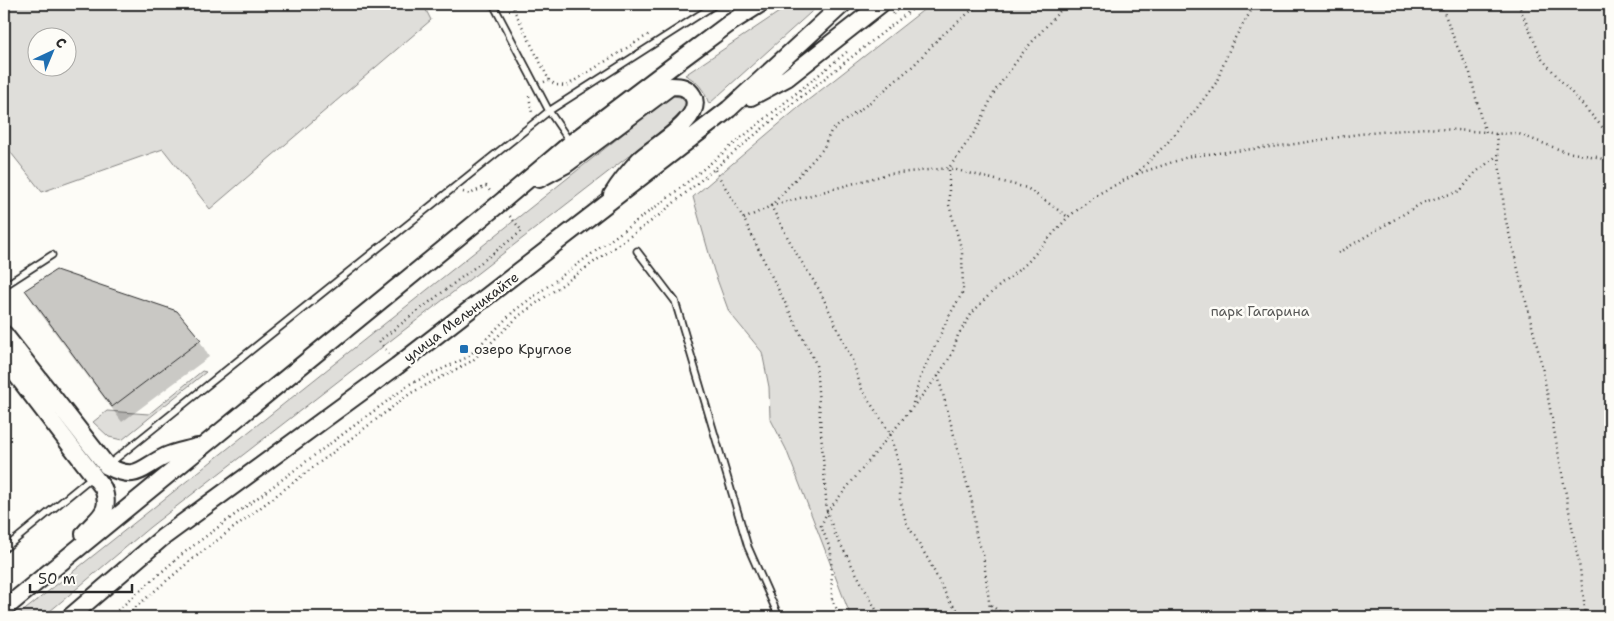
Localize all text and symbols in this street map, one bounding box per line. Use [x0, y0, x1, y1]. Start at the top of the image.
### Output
north arrow [28, 28, 78, 78]
text: С [52, 33, 70, 52]
street label: улица Мельникайте [400, 268, 522, 366]
park label: парк Гагарина [1211, 302, 1310, 320]
place label: озеро Круглое [474, 340, 572, 358]
marker: озеро Круглое [458, 343, 470, 355]
scale bar [30, 561, 132, 593]
text: 50 m [38, 569, 76, 589]

